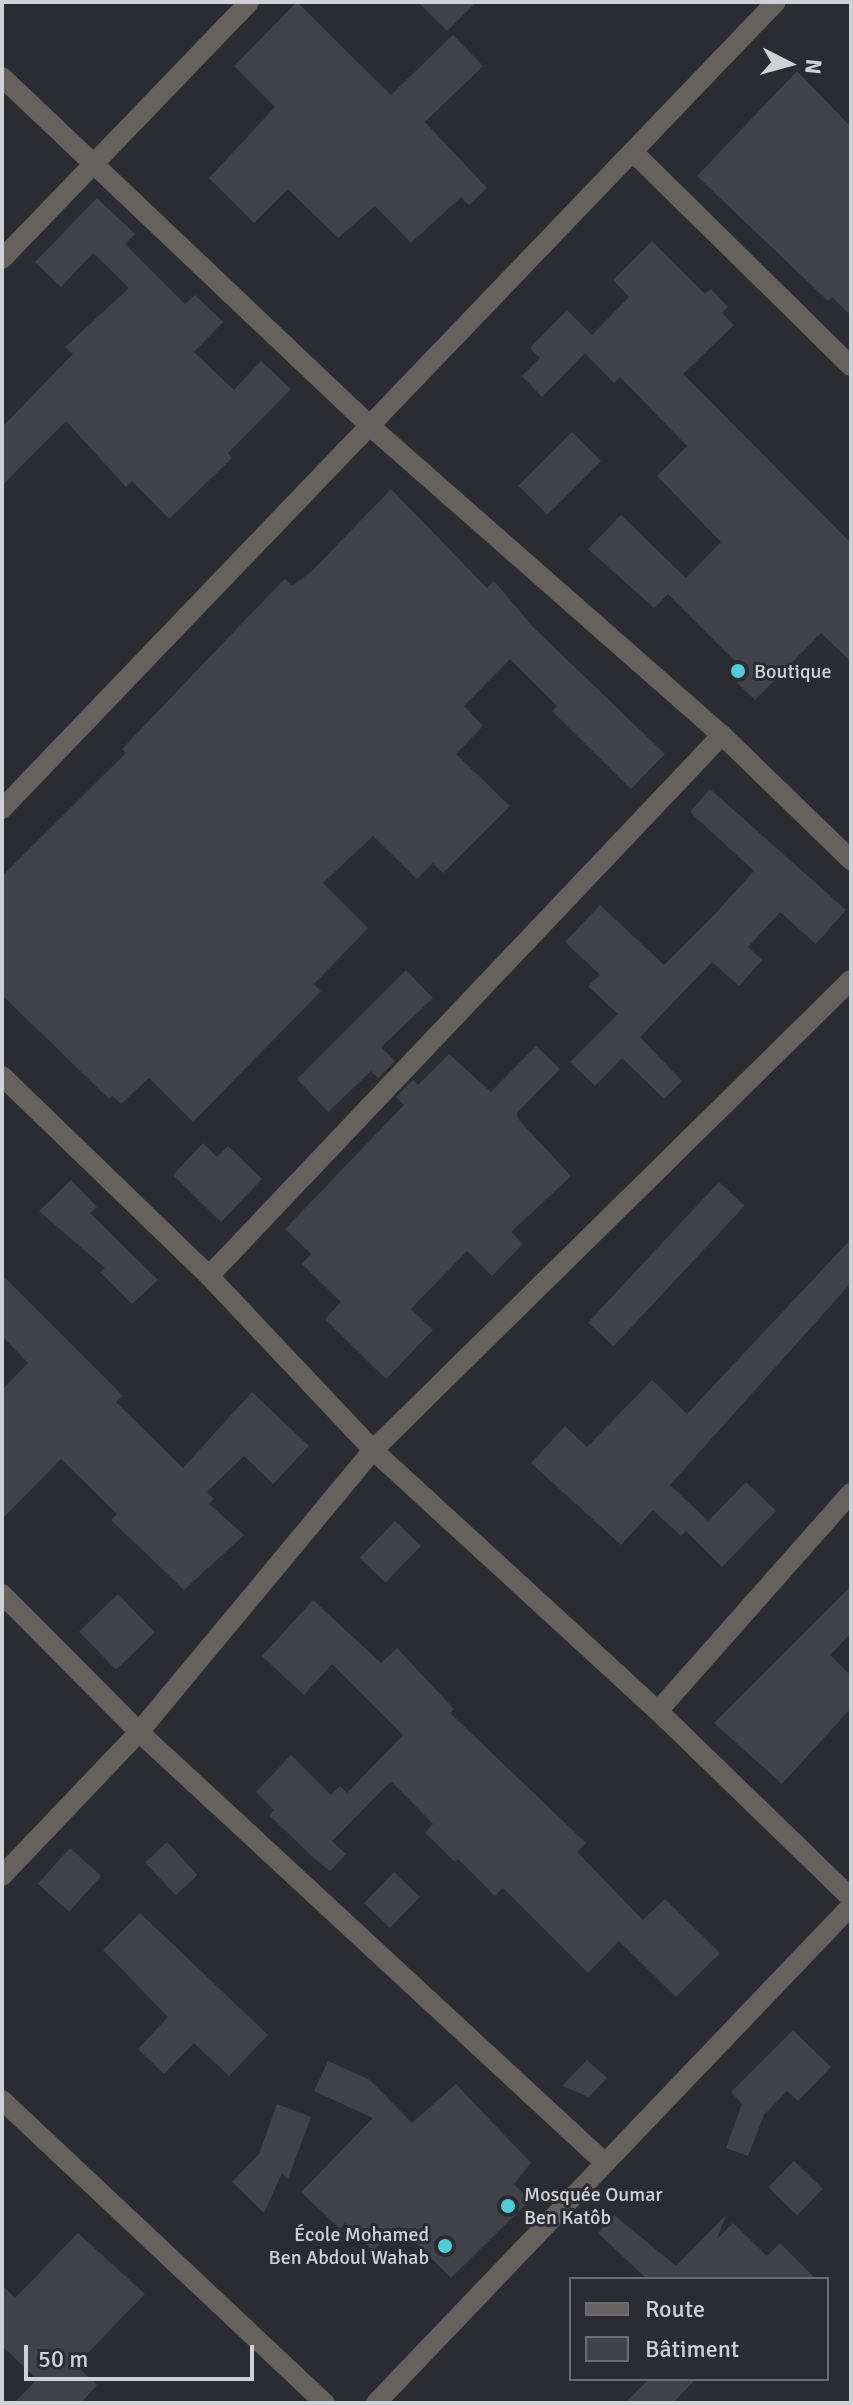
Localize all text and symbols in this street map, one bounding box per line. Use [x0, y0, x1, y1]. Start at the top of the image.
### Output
north arrow [749, 24, 829, 104]
text: N [799, 58, 828, 76]
place label: Boutique [754, 659, 831, 683]
marker: Boutique [729, 662, 747, 680]
place label: Mosquée Oumar Ben Katôb [524, 2182, 663, 2229]
marker: Mosquée Oumar Ben Katôb [499, 2197, 517, 2215]
place label: École Mohamed Ben Abdoul Wahab [269, 2222, 429, 2269]
marker: École Mohamed Ben Abdoul Wahab [436, 2237, 454, 2255]
legend [569, 2277, 829, 2381]
text: Route [645, 2294, 705, 2324]
scale bar [28, 2329, 258, 2379]
text: Bâtiment [645, 2334, 739, 2364]
text: 50 m [38, 2344, 88, 2374]

